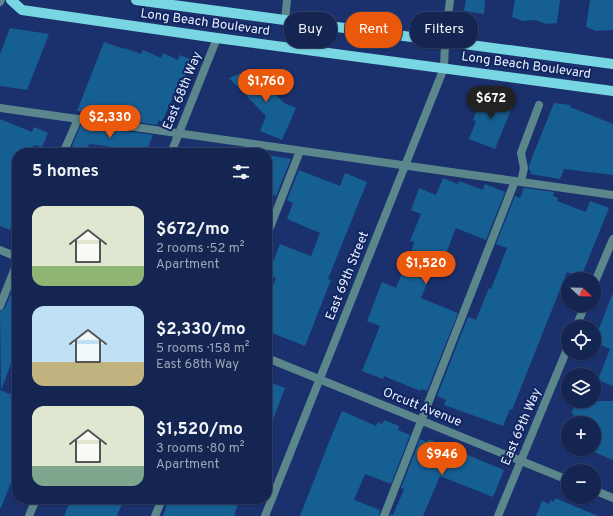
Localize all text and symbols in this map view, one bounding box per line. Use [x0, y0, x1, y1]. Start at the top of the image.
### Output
street label: Long Beach Boulevard [139, 6, 271, 40]
chip: Buy [284, 12, 337, 48]
chip: Rent [345, 12, 402, 48]
chip: Filters [410, 12, 478, 48]
street label: East 68th Way [160, 49, 206, 132]
street label: Long Beach Boulevard [460, 49, 592, 83]
pin: $1,760 [233, 69, 299, 103]
text: $1,760 [247, 74, 285, 90]
pin: $672 [467, 86, 515, 120]
text: $672 [476, 91, 506, 107]
pin: $2,330 [77, 105, 143, 139]
text: $2,330 [89, 110, 131, 126]
text: 5 homes [32, 161, 99, 183]
icon: filters [230, 161, 252, 183]
text: $672/mo [156, 219, 230, 241]
icon: home [64, 222, 112, 270]
street label: East 69th Street [323, 229, 373, 323]
text: 2 rooms · 52 m² [156, 241, 244, 257]
pin: $1,520 [393, 251, 459, 285]
text: $1,520 [406, 256, 446, 272]
text: Apartment [156, 257, 219, 273]
north arrow [561, 272, 601, 312]
map controls [561, 272, 601, 504]
text: $2,330/mo [156, 319, 246, 341]
button: locate [561, 320, 601, 360]
icon: home [64, 322, 112, 370]
text: 5 rooms · 158 m² [156, 341, 249, 357]
text: East 68th Way [156, 357, 239, 373]
button: layers [561, 368, 601, 408]
street label: Orcutt Avenue [380, 385, 464, 431]
street label: East 69th Way [498, 386, 546, 468]
button: + [561, 416, 601, 456]
text: $1,520/mo [156, 419, 243, 441]
icon: home [64, 422, 112, 470]
text: 3 rooms · 80 m² [156, 441, 244, 457]
pin: $946 [418, 442, 466, 476]
text: $946 [426, 447, 458, 463]
text: Apartment [156, 457, 219, 473]
button: − [561, 464, 601, 504]

